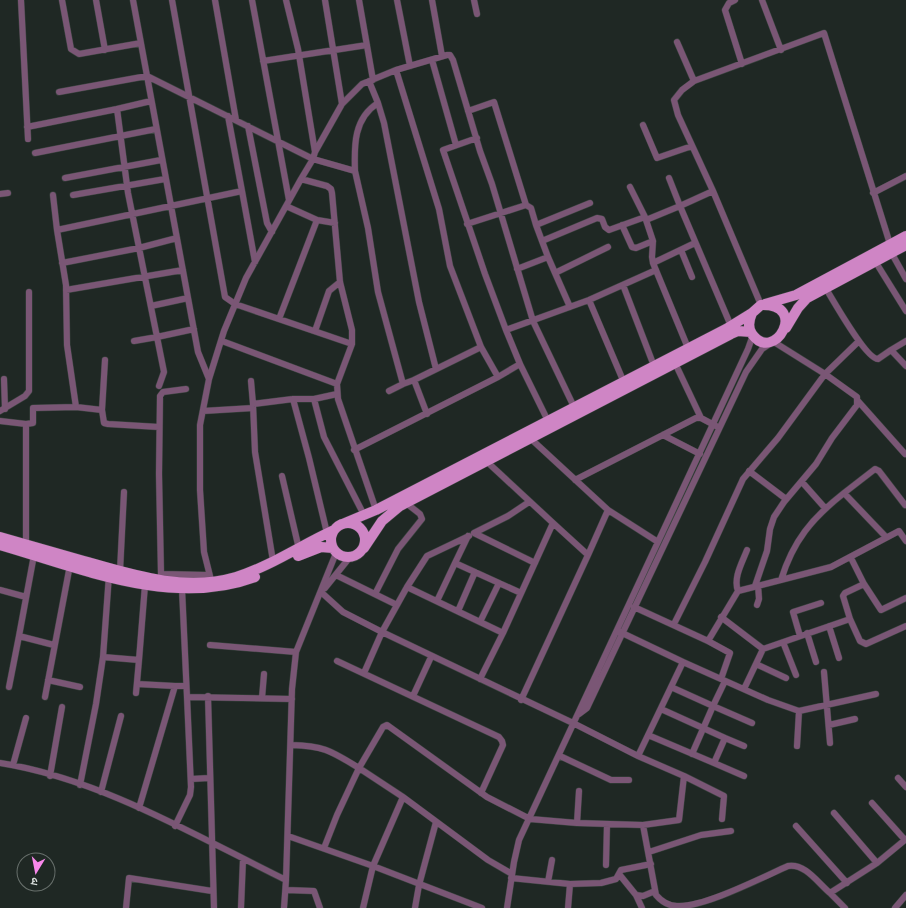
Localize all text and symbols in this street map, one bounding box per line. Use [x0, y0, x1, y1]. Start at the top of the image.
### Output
north arrow [16, 852, 56, 892]
text: उ [29, 874, 39, 888]

